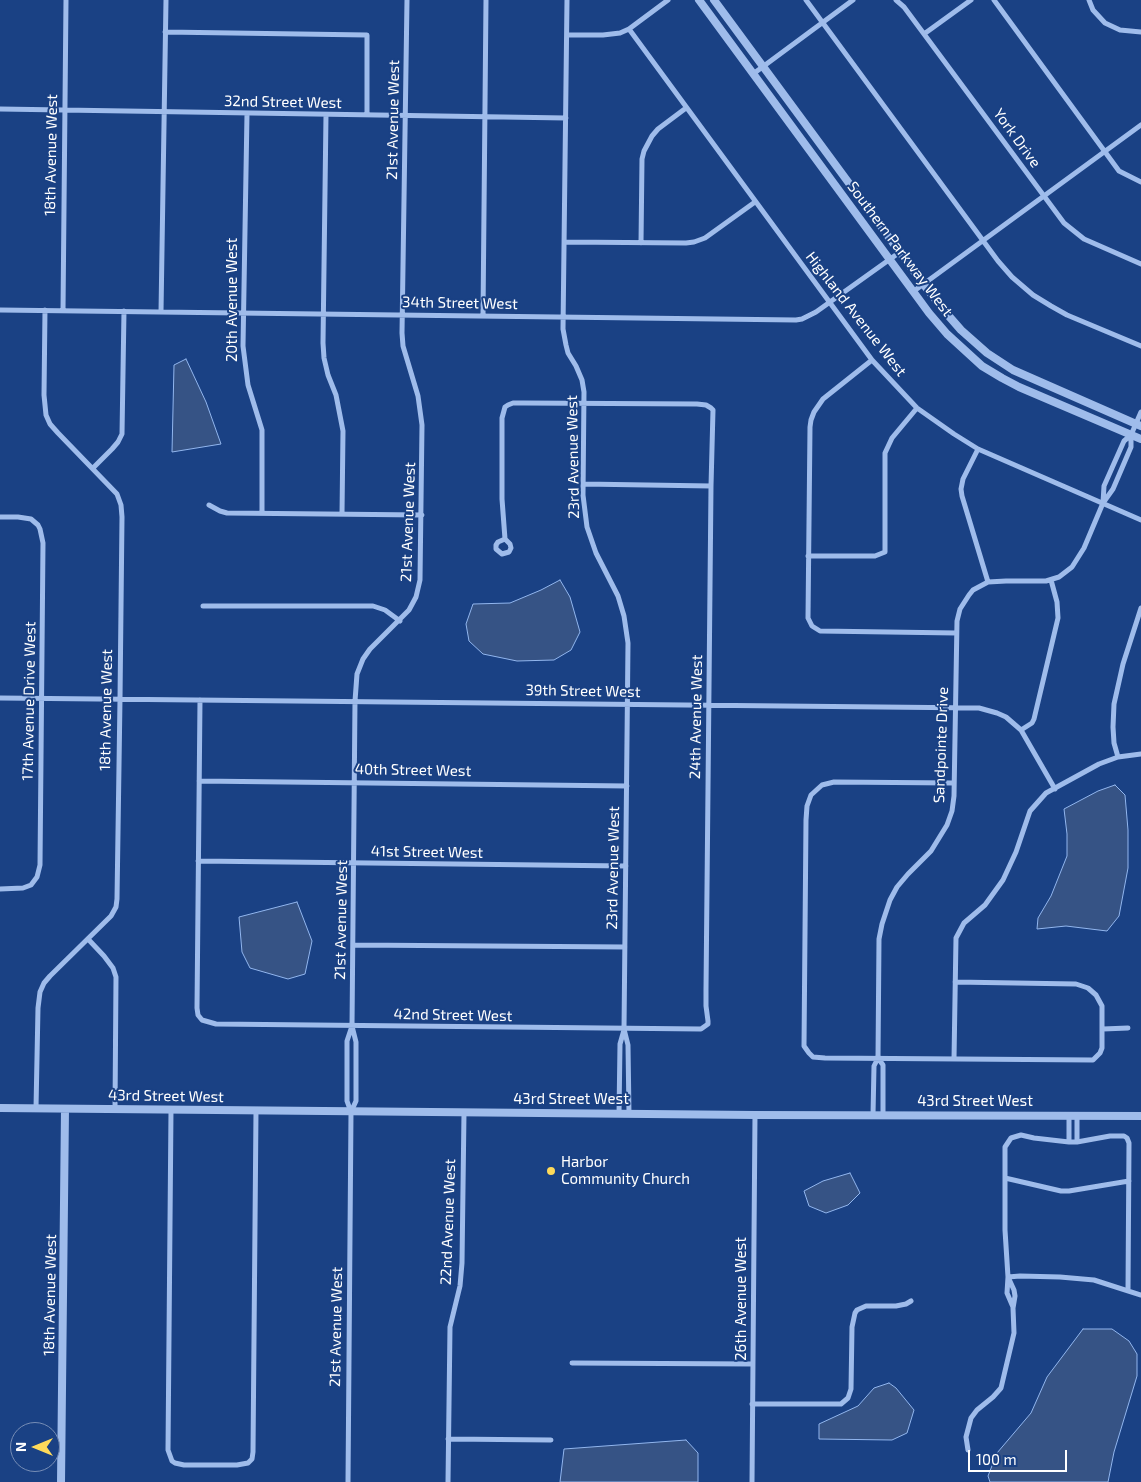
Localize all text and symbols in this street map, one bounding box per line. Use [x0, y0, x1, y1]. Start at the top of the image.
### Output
street label: 21st Avenue West [383, 60, 403, 180]
street label: 32nd Street West [224, 92, 342, 112]
street label: 18th Avenue West [41, 94, 61, 216]
street label: York Drive [990, 105, 1044, 171]
street label: Southern Parkway West [843, 178, 957, 320]
street label: 20th Avenue West [223, 238, 241, 362]
street label: Highland Avenue West [802, 248, 910, 380]
street label: 34th Street West [402, 293, 518, 313]
street label: 23rd Avenue West [563, 395, 583, 519]
street label: 21st Avenue West [397, 462, 419, 582]
street label: 17th Avenue Drive West [19, 621, 39, 781]
street label: 18th Avenue West [96, 649, 116, 771]
street label: 24th Avenue West [686, 655, 706, 779]
street label: 39th Street West [525, 681, 641, 701]
street label: Sandpointe Drive [930, 687, 952, 803]
street label: 40th Street West [355, 760, 471, 780]
street label: 23rd Avenue West [603, 806, 623, 930]
street label: 41st Street West [371, 842, 483, 862]
street label: 21st Avenue West [331, 860, 351, 980]
street label: 42nd Street West [394, 1005, 512, 1025]
street label: 43rd Street West [108, 1086, 224, 1106]
street label: 43rd Street West [513, 1090, 629, 1108]
street label: 43rd Street West [917, 1092, 1033, 1110]
place label: Harbor Community Church [561, 1153, 690, 1188]
street label: 22nd Avenue West [437, 1158, 459, 1286]
marker: Harbor Community Church [545, 1165, 557, 1177]
street label: 18th Avenue West [40, 1234, 60, 1356]
street label: 26th Avenue West [732, 1237, 750, 1361]
street label: 21st Avenue West [326, 1267, 346, 1387]
north arrow [10, 1422, 60, 1472]
scale bar [971, 1440, 1070, 1472]
text: N [12, 1442, 29, 1452]
text: 100 m [976, 1450, 1017, 1468]

